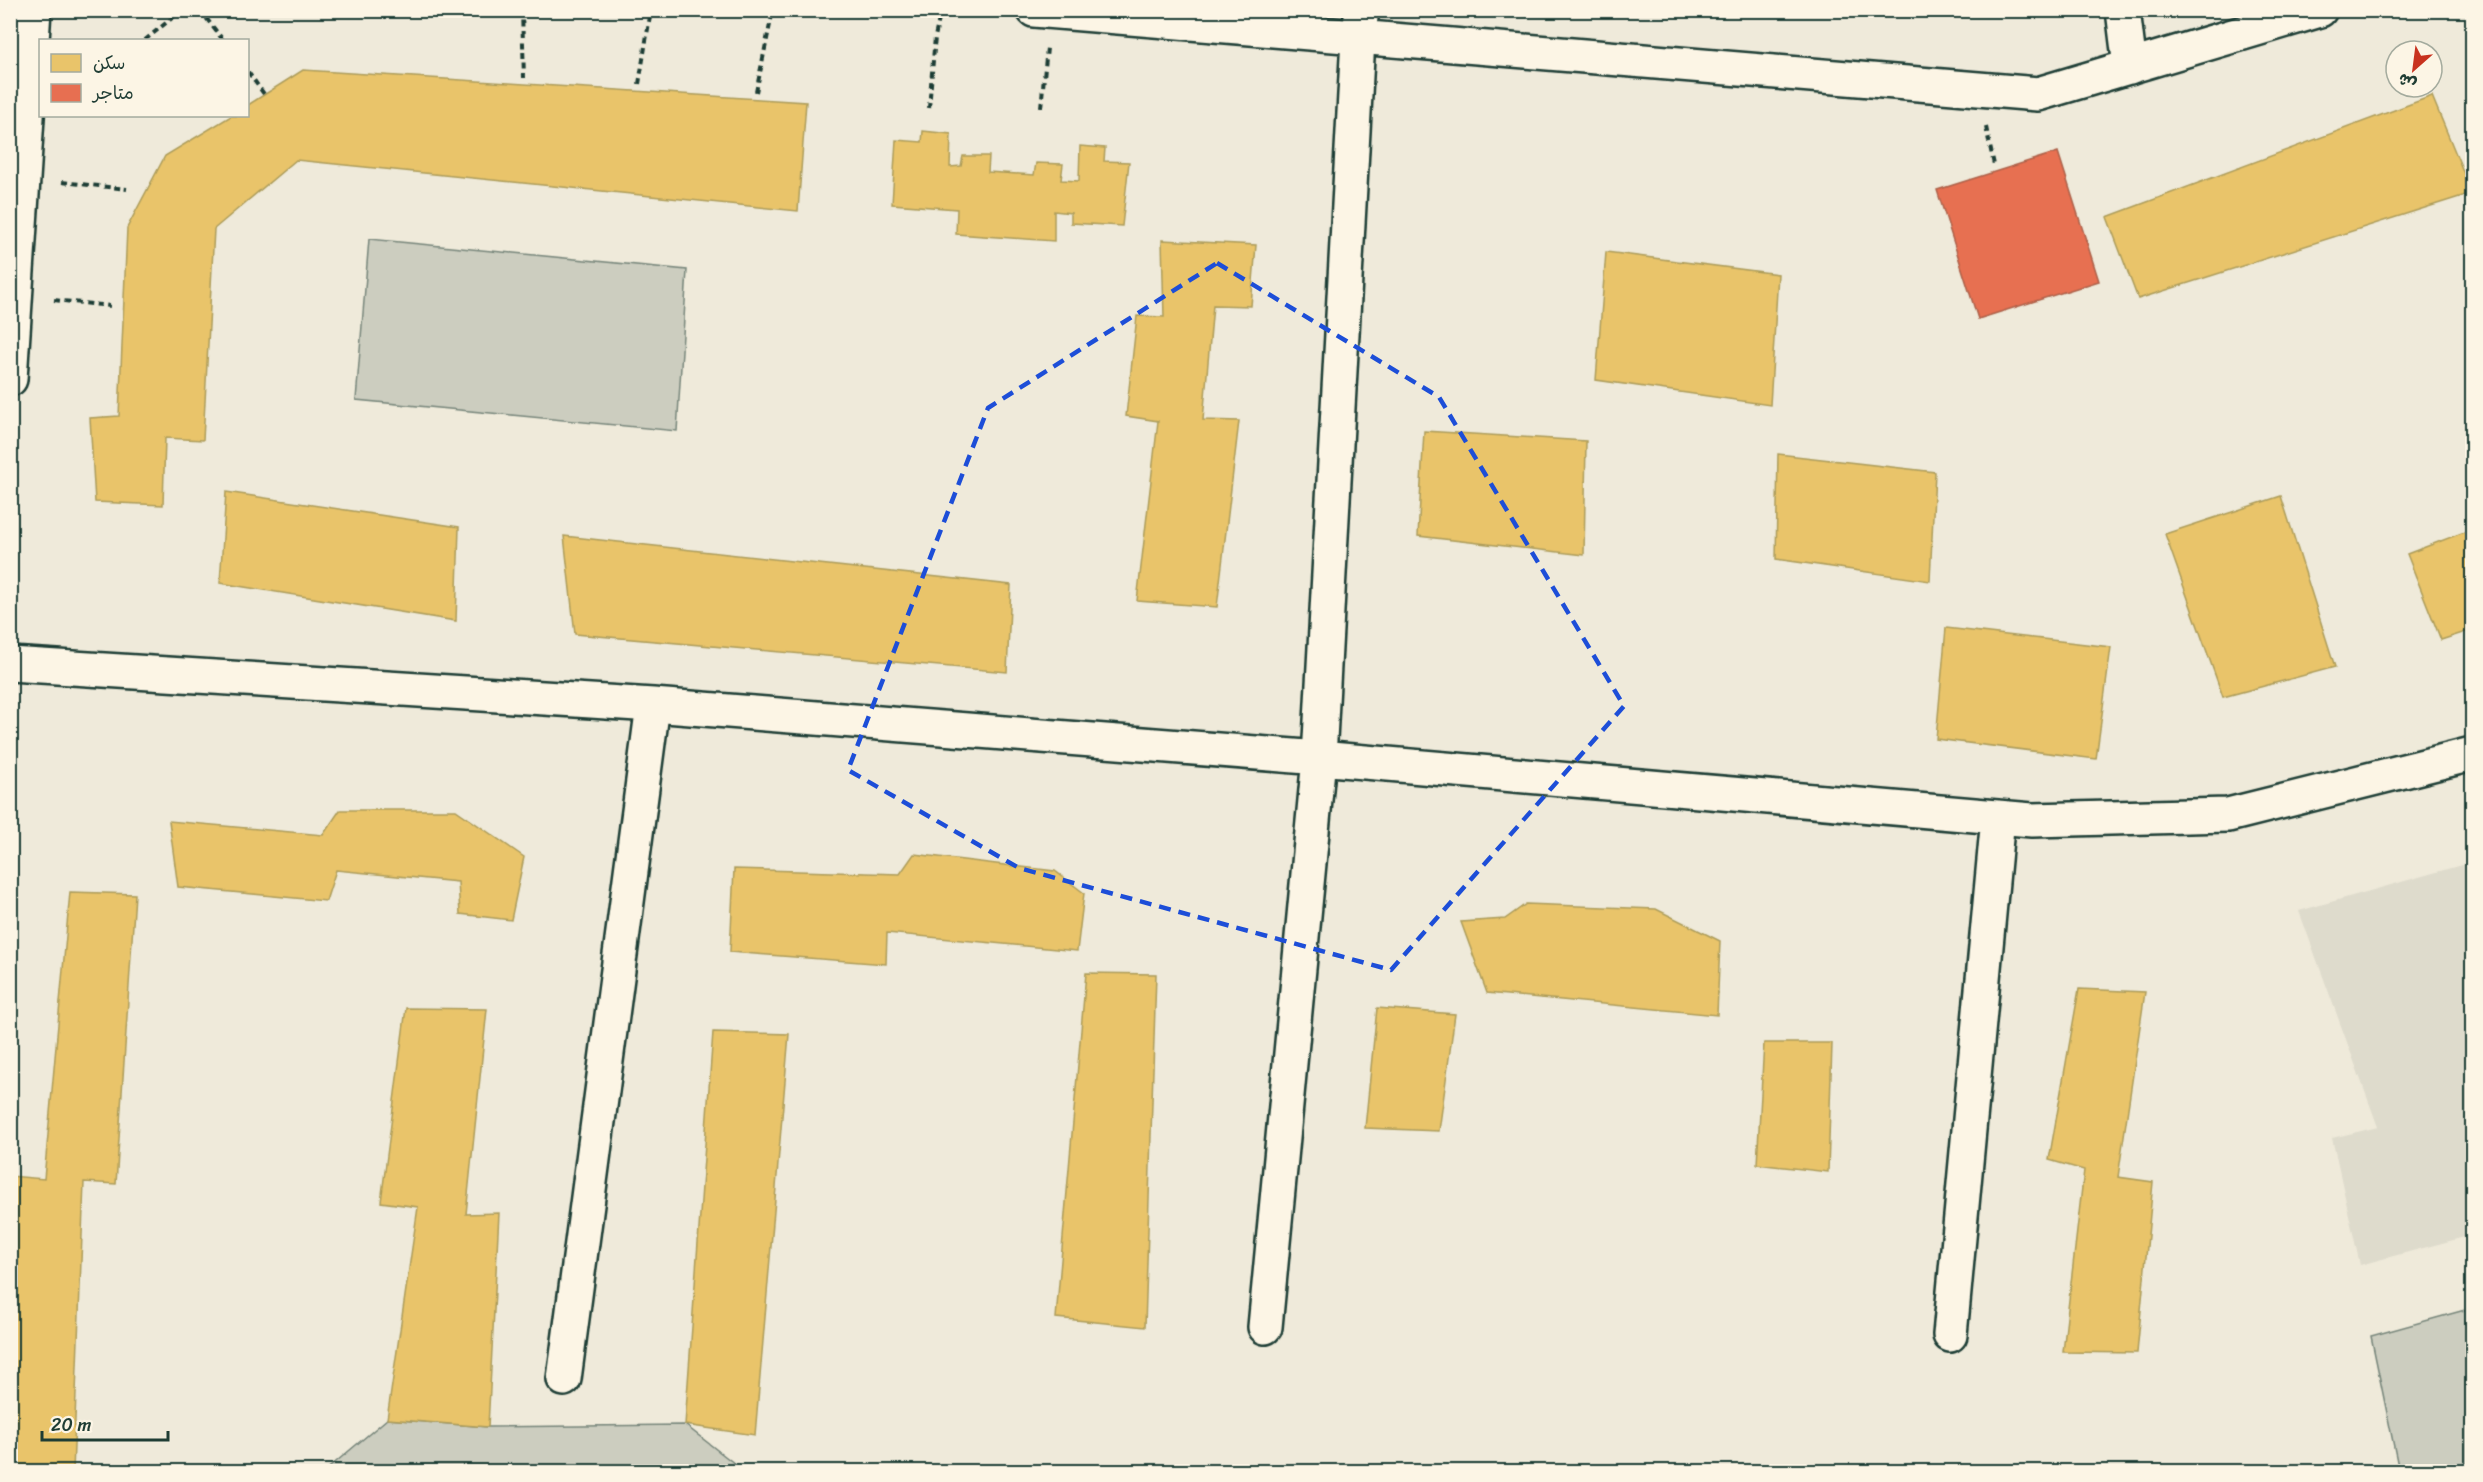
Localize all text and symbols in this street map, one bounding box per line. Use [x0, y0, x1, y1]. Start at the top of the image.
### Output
legend [39, 39, 249, 117]
north arrow [2384, 39, 2444, 99]
text: سكن [93, 47, 125, 79]
text: ش [2393, 65, 2422, 99]
text: متاجر [91, 77, 134, 109]
scale bar [42, 1404, 168, 1442]
text: 20 m [51, 1409, 91, 1441]

